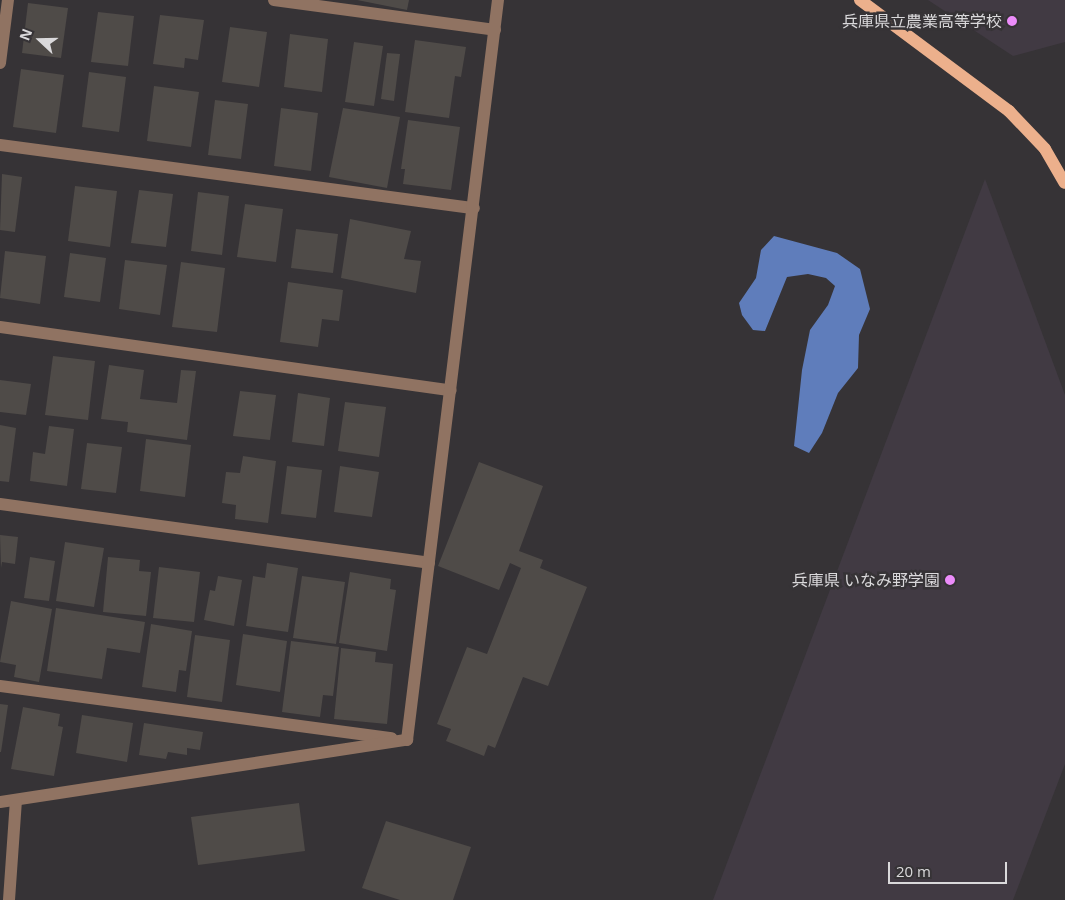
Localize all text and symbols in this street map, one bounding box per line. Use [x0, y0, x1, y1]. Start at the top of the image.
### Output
place label: 兵庫県立農業高等学校 [842, 11, 1002, 31]
north arrow [15, 15, 65, 65]
marker: 兵庫県立農業高等学校 [1006, 15, 1018, 27]
text: N [15, 26, 36, 43]
place label: 兵庫県 いなみ野学園 [792, 570, 940, 590]
marker: 兵庫県 いなみ野学園 [944, 574, 956, 586]
scale bar [890, 852, 1009, 884]
text: 20 m [896, 861, 931, 881]

